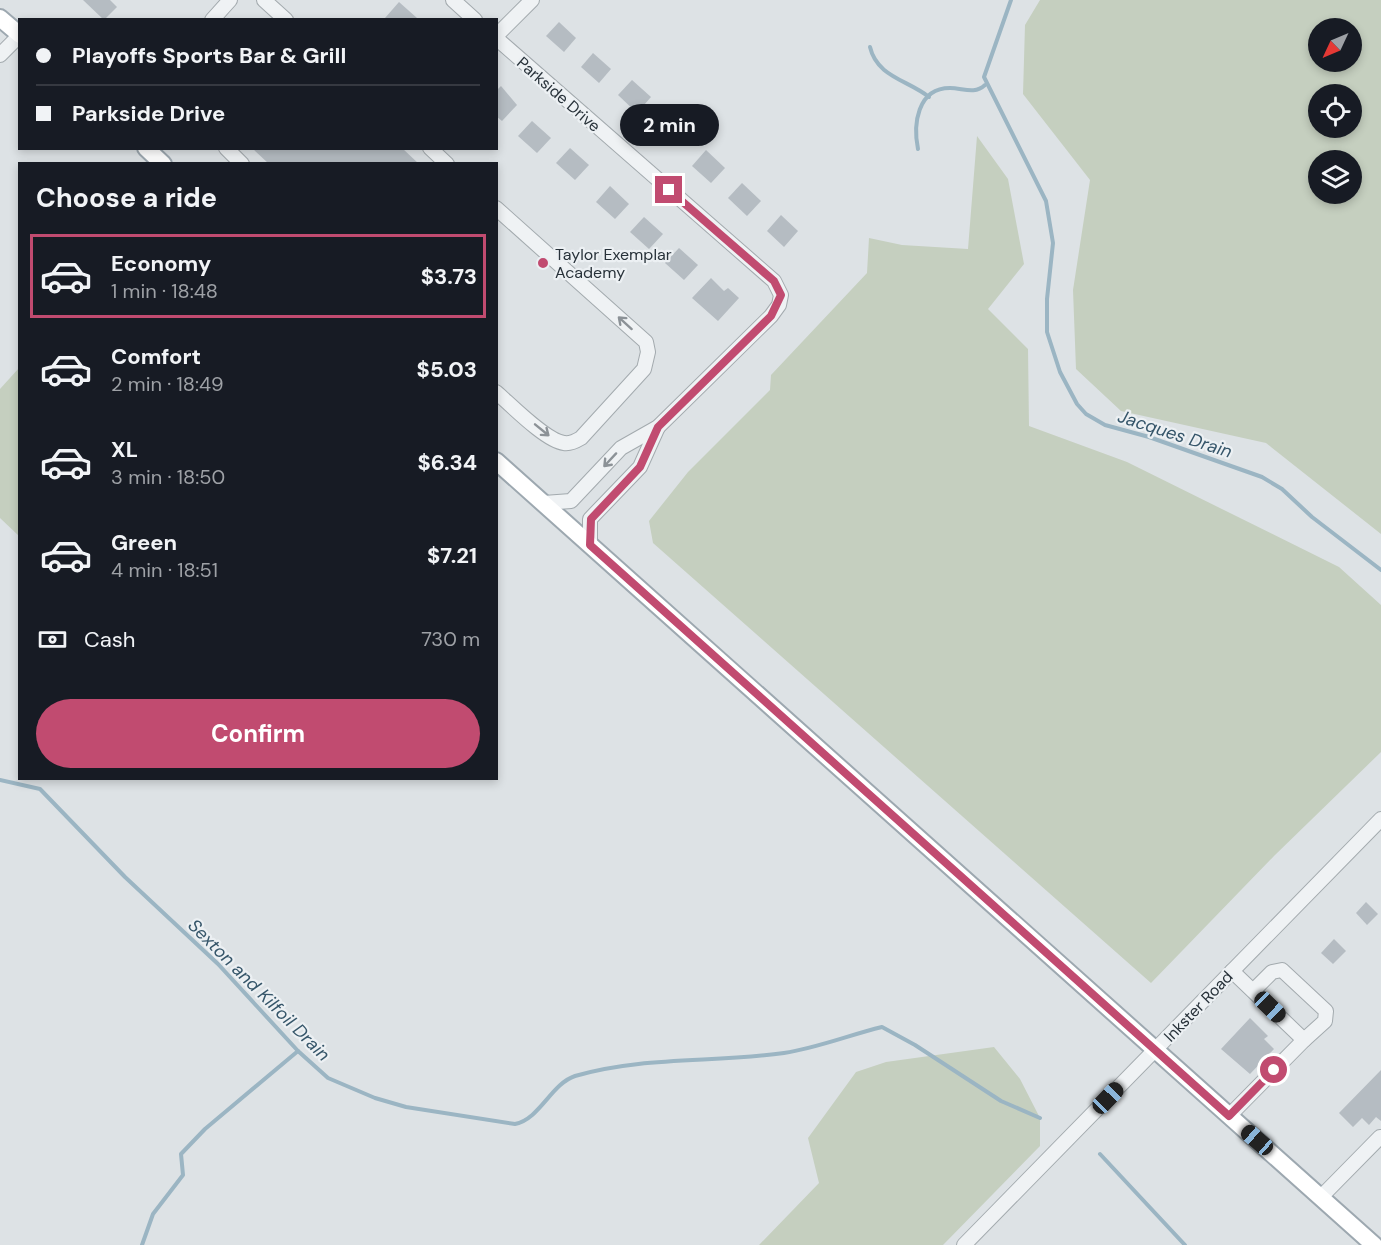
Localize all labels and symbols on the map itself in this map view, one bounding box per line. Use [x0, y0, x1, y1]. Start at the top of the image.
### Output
north arrow [1308, 18, 1362, 72]
street label: Parkside Drive [512, 52, 605, 137]
callout: 2 min [620, 103, 718, 145]
route end [655, 176, 682, 203]
place label: Taylor Exemplar Academy [555, 244, 672, 283]
marker: Taylor Exemplar Academy [536, 256, 550, 270]
one-way arrow [618, 316, 633, 330]
water label: Jacques Drain [1115, 404, 1235, 464]
one-way arrow [533, 423, 549, 436]
one-way arrow [603, 452, 617, 467]
water label: Sexton and Kilfoil Drain [183, 914, 335, 1066]
street label: Inkster Road [1159, 966, 1237, 1046]
car [1251, 988, 1289, 1026]
route start [1260, 1056, 1287, 1083]
car [1089, 1079, 1127, 1117]
car [1238, 1121, 1276, 1159]

